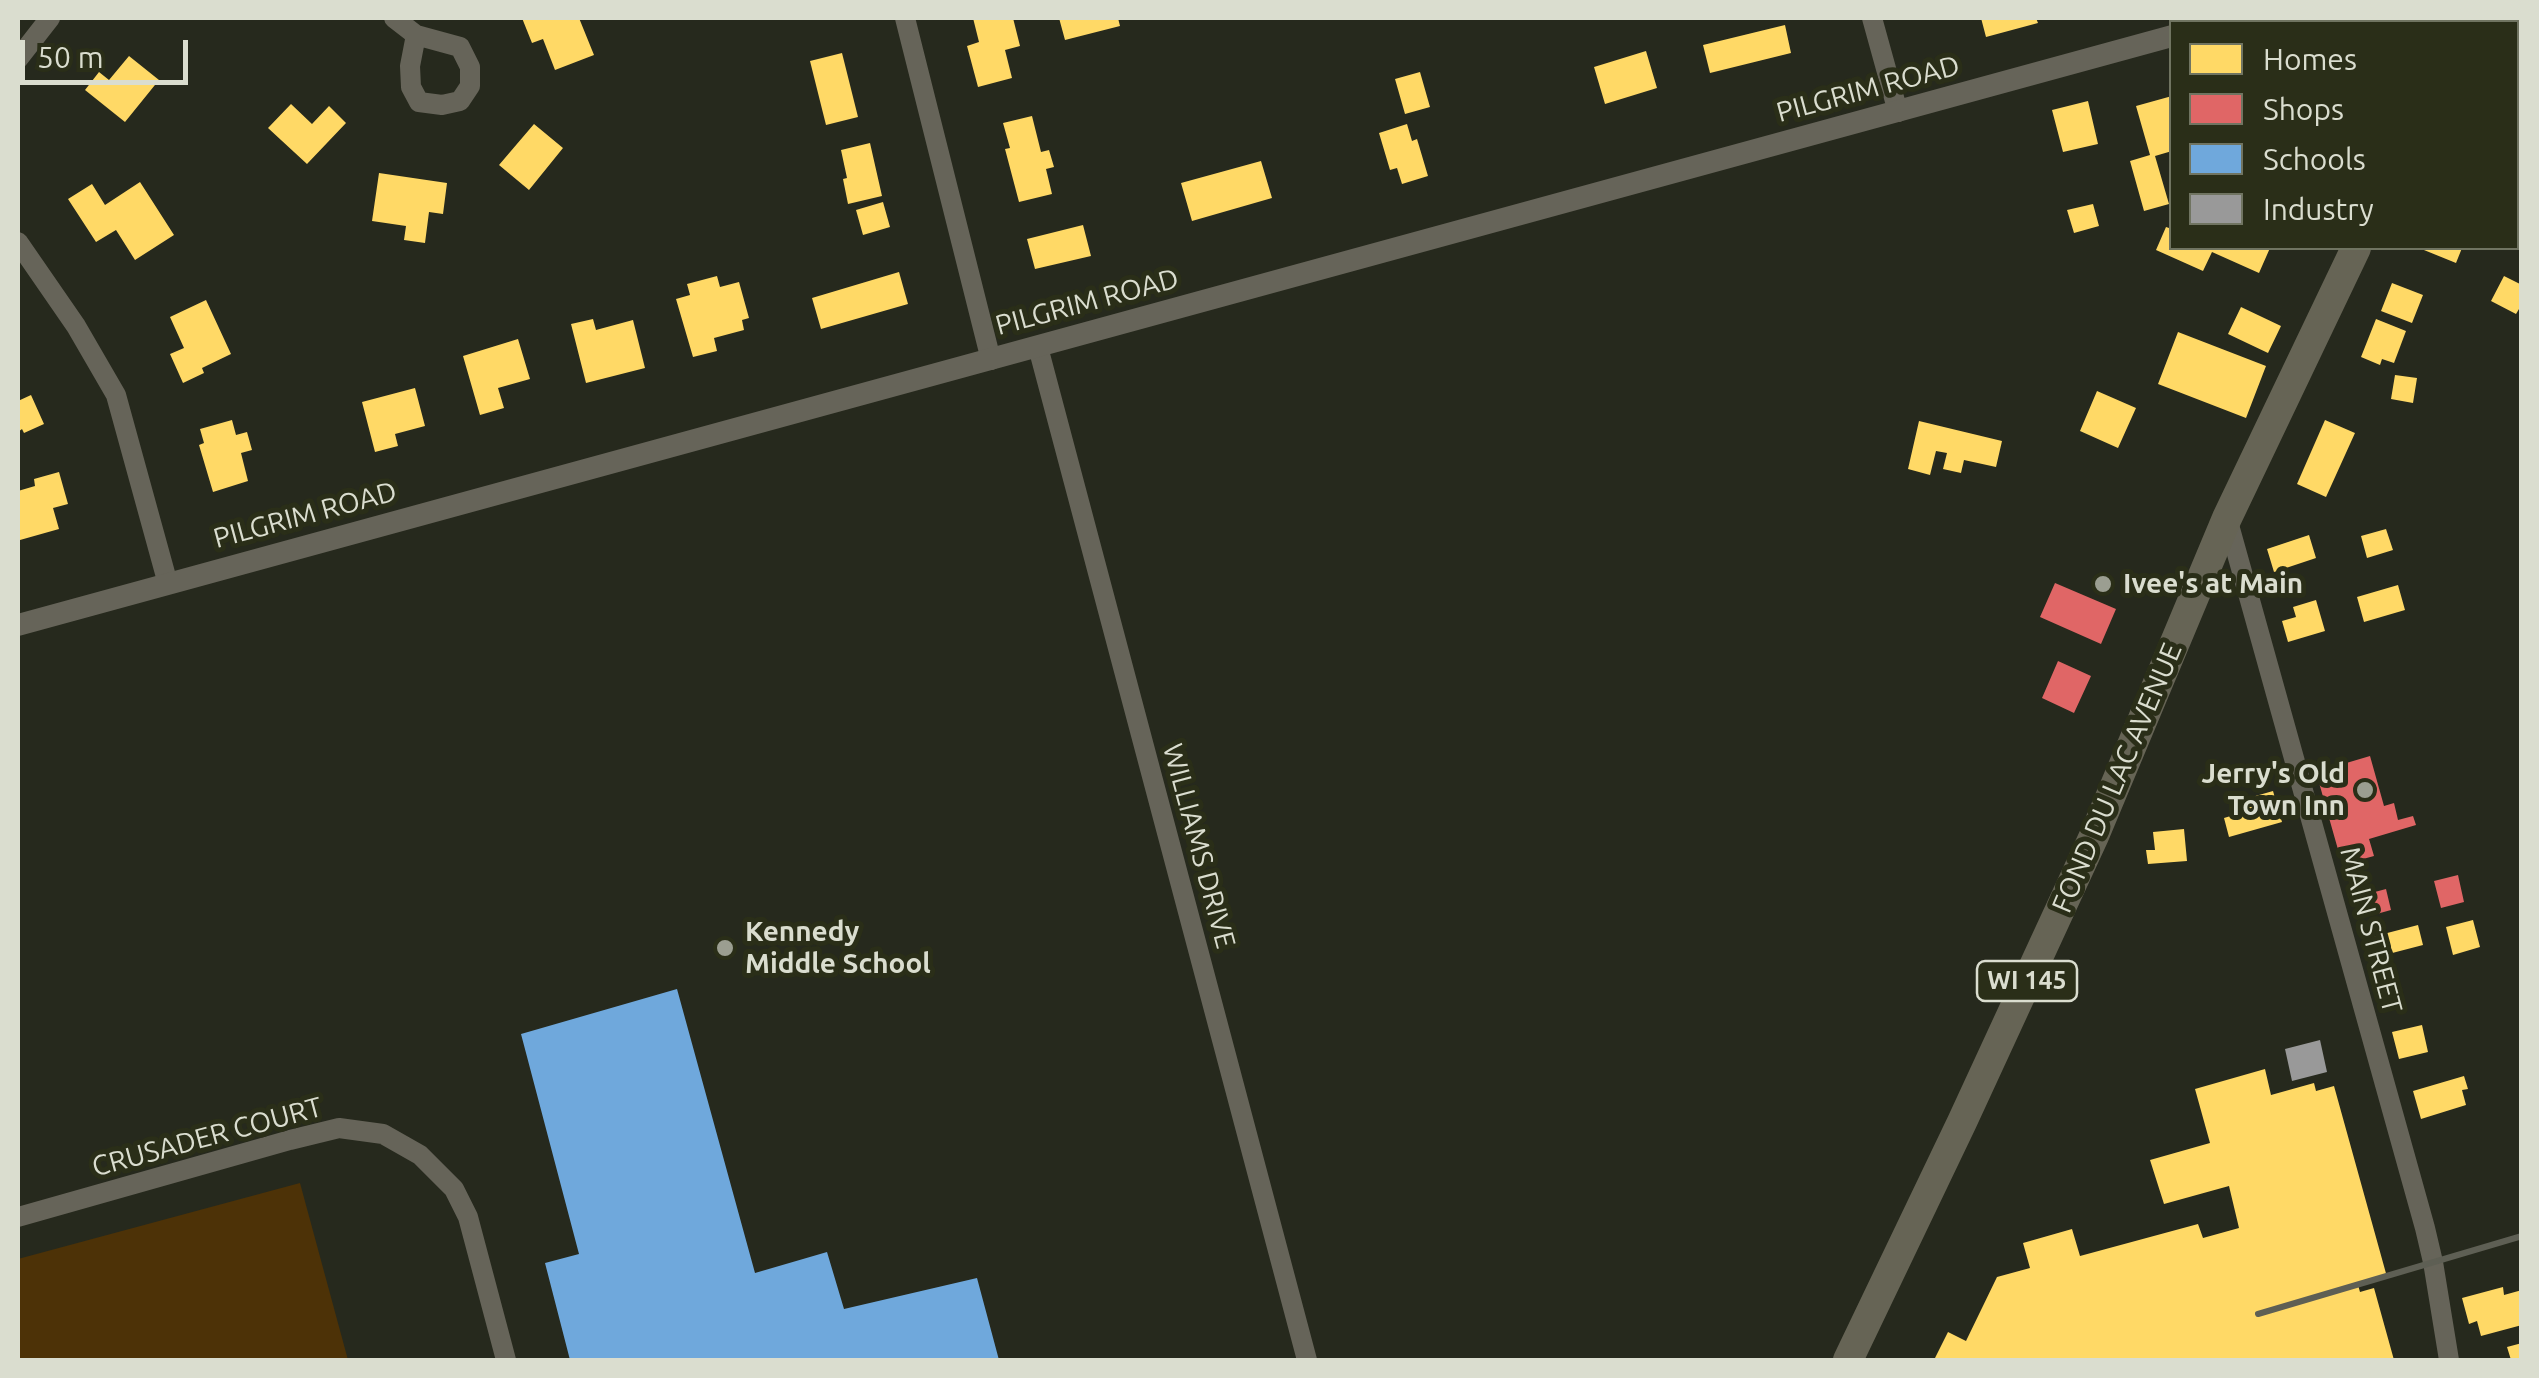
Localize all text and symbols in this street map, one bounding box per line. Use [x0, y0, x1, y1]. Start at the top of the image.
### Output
scale bar [25, 20, 192, 82]
legend [2169, 20, 2519, 250]
text: 50 m [37, 40, 104, 74]
text: Homes [2263, 42, 2357, 76]
street label: PILGRIM ROAD [1773, 48, 1963, 130]
text: Shops [2263, 92, 2344, 126]
text: Schools [2263, 142, 2366, 176]
text: Industry [2263, 192, 2374, 226]
street label: PILGRIM ROAD [992, 261, 1182, 343]
street label: PILGRIM ROAD [210, 474, 400, 556]
place label: Ivee's at Main [2123, 567, 2303, 601]
marker: Ivee's at Main [2092, 573, 2114, 595]
street label: FOND DU LAC AVENUE [2045, 638, 2189, 918]
street label: WILLIAMS DRIVE [1156, 740, 1242, 952]
place label: Jerry's Old Town Inn [2202, 757, 2345, 823]
marker: Jerry's Old Town Inn [2354, 779, 2376, 801]
street label: MAIN STREET [2333, 843, 2409, 1017]
place label: Kennedy Middle School [745, 915, 931, 981]
marker: Kennedy Middle School [714, 937, 736, 959]
road number: WI 145 [1977, 961, 2077, 1001]
street label: CRUSADER COURT [88, 1090, 326, 1184]

